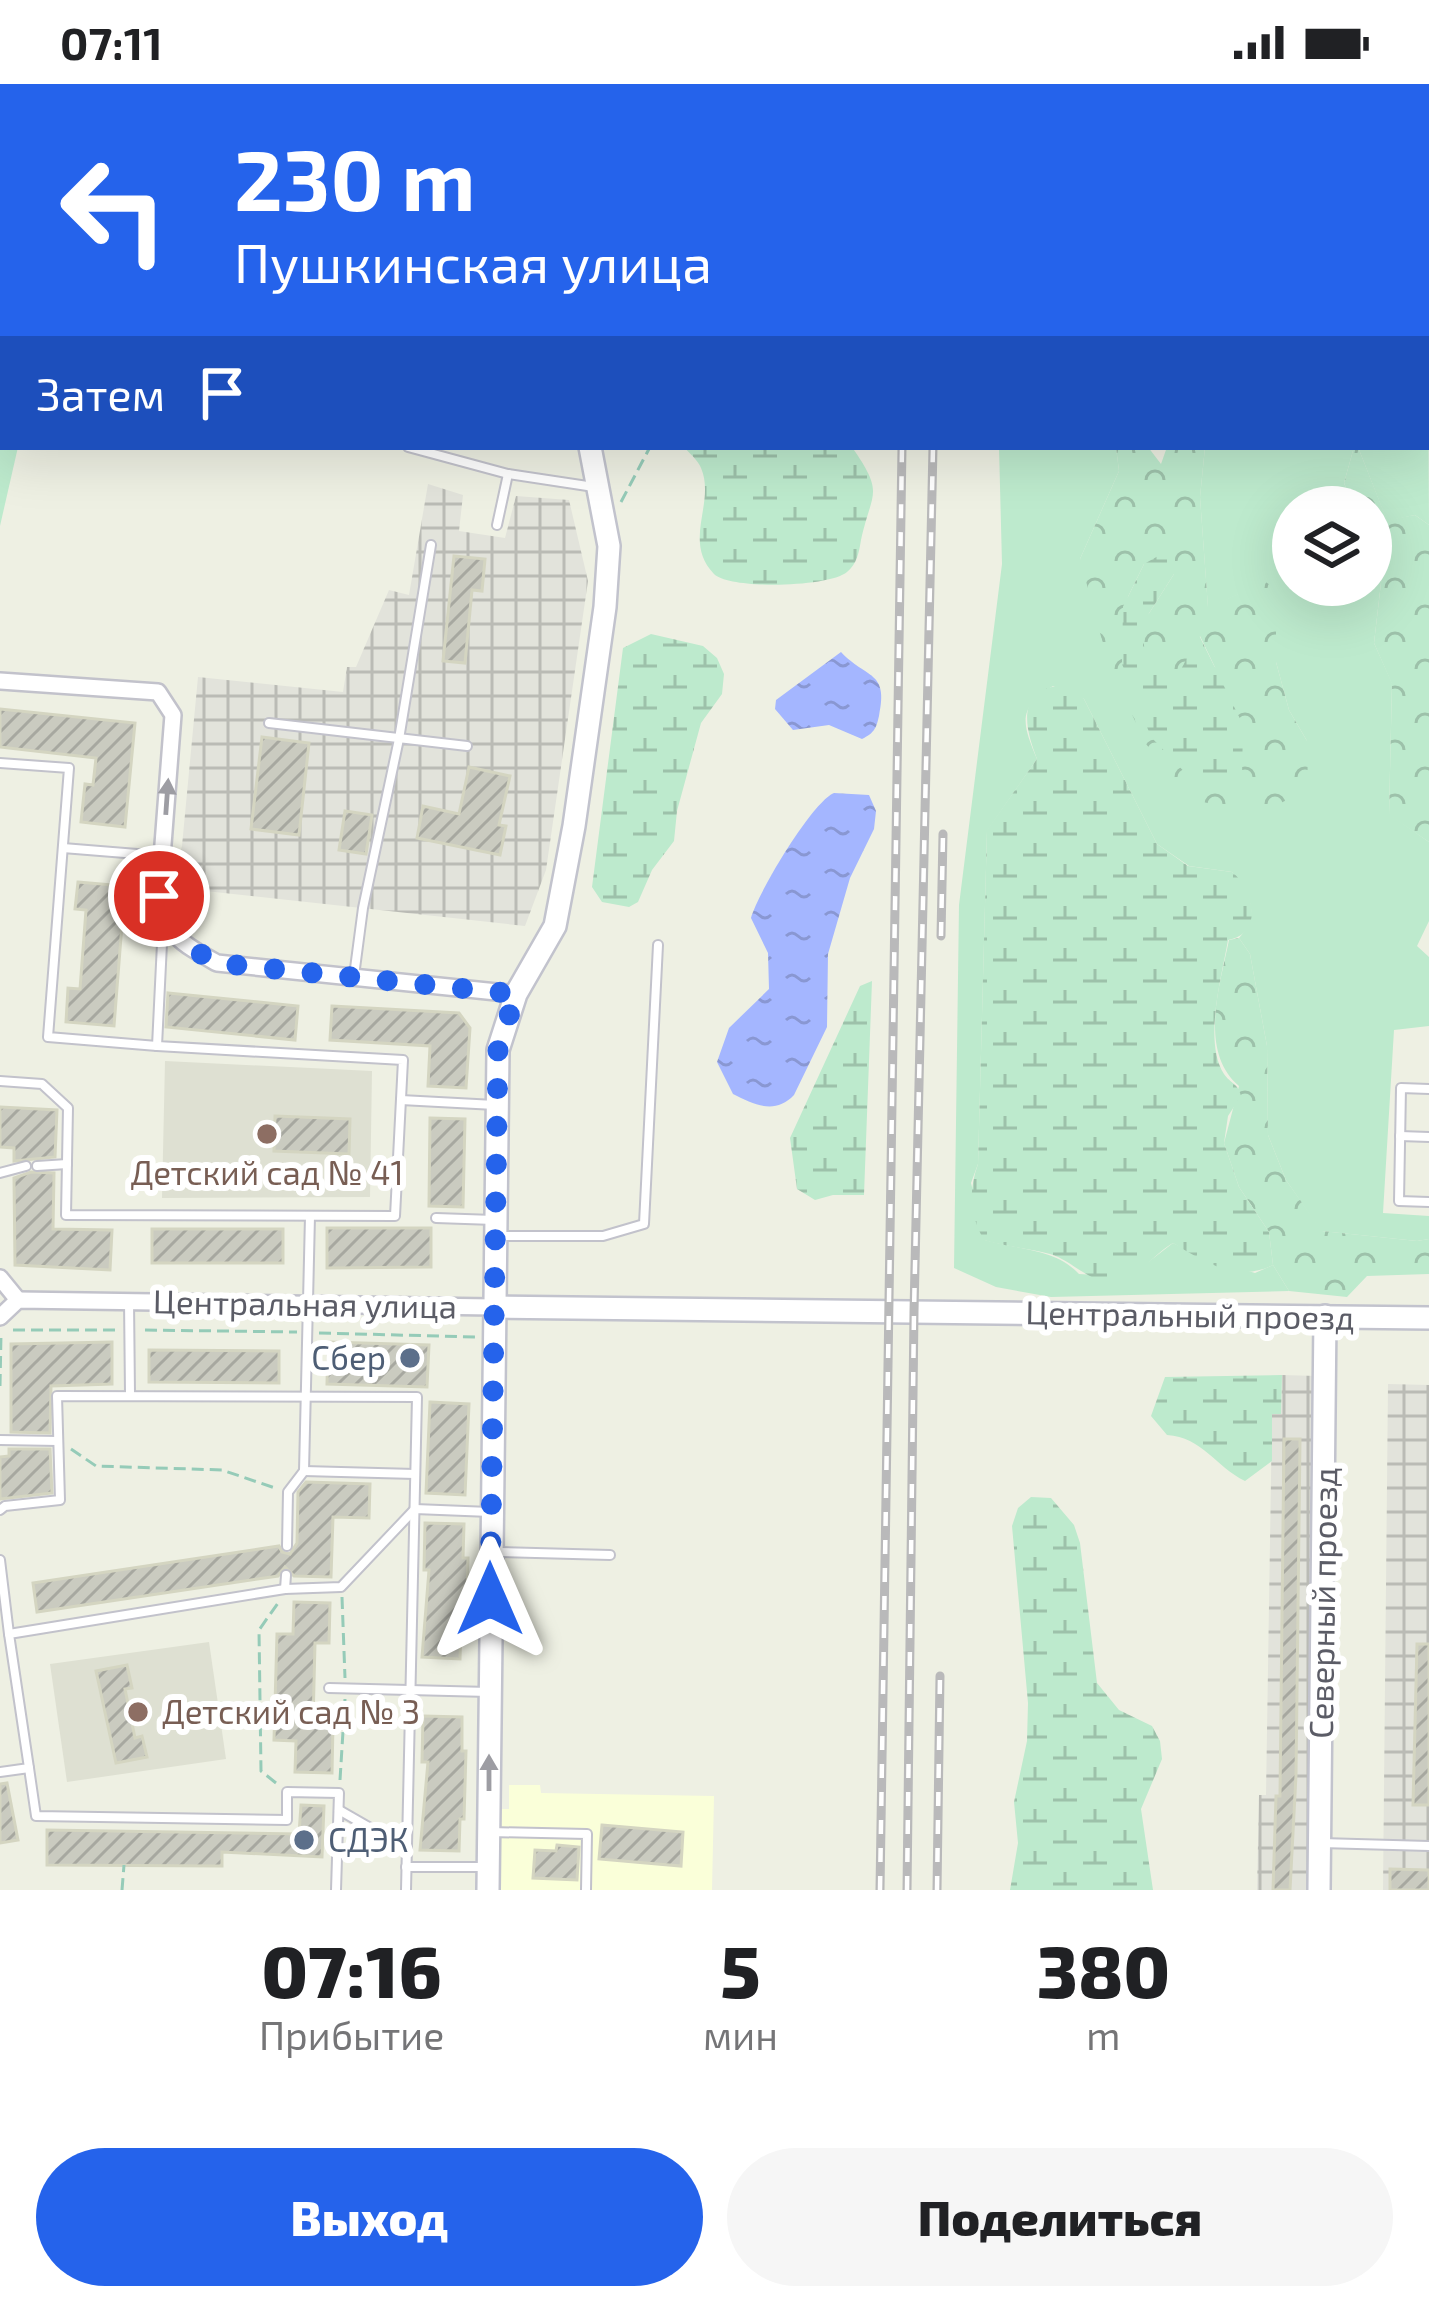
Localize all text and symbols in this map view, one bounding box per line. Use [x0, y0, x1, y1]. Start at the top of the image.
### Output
text: 07:11 [60, 15, 163, 69]
text: 230 m [234, 127, 476, 228]
icon: left [36, 132, 192, 288]
text: Пушкинская улица [234, 229, 712, 294]
icon: arrive [189, 360, 255, 426]
text: Затем [36, 366, 165, 420]
map controls [1272, 486, 1392, 606]
button: layers [1272, 486, 1392, 606]
one-way arrow [158, 778, 177, 815]
pin [108, 845, 210, 947]
icon: arrive [126, 863, 192, 929]
marker: Детский сад № 41 [254, 1121, 280, 1147]
place label: Детский сад № 41 [130, 1152, 404, 1192]
street label: Центральная улица [153, 1280, 457, 1327]
street label: Центральный проезд [1025, 1291, 1355, 1337]
place label: Сбер [311, 1337, 386, 1377]
marker: Сбер [397, 1345, 423, 1371]
street label: Северный проезд [1300, 1467, 1344, 1739]
position arrow [427, 1536, 553, 1662]
place label: Детский сад № 3 [162, 1691, 420, 1731]
marker: Детский сад № 3 [125, 1699, 151, 1725]
one-way arrow [479, 1753, 499, 1791]
place label: СДЭК [328, 1819, 409, 1859]
marker: СДЭК [291, 1827, 317, 1853]
text: 07:16 [262, 1926, 442, 2012]
text: 5 [720, 1926, 761, 2012]
text: 380 [1037, 1926, 1170, 2012]
text: Прибытие [259, 2011, 444, 2058]
text: мин [703, 2011, 778, 2058]
text: m [1086, 2011, 1121, 2058]
button: Выход [36, 2148, 703, 2286]
button: Поделиться [727, 2148, 1393, 2286]

